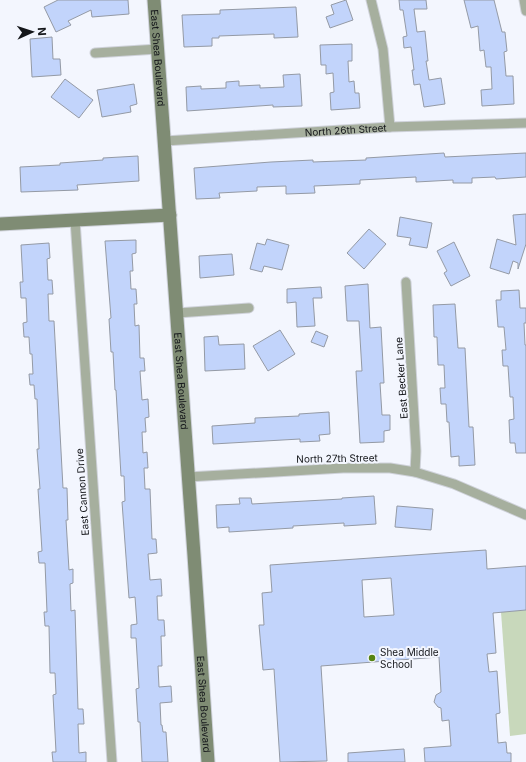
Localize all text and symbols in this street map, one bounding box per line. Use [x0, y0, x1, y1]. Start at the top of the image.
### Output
street label: East Shea Boulevard [149, 9, 168, 107]
north arrow [12, 12, 52, 52]
text: N [35, 27, 49, 36]
street label: North 26th Street [304, 121, 388, 138]
street label: East Shea Boulevard [172, 332, 191, 430]
street label: East Becker Lane [392, 337, 410, 419]
street label: East Cannon Drive [73, 448, 91, 536]
street label: North 27th Street [296, 451, 379, 465]
place label: Shea Middle School [380, 646, 439, 670]
marker: Shea Middle School [367, 653, 377, 663]
street label: East Shea Boulevard [195, 655, 213, 753]

